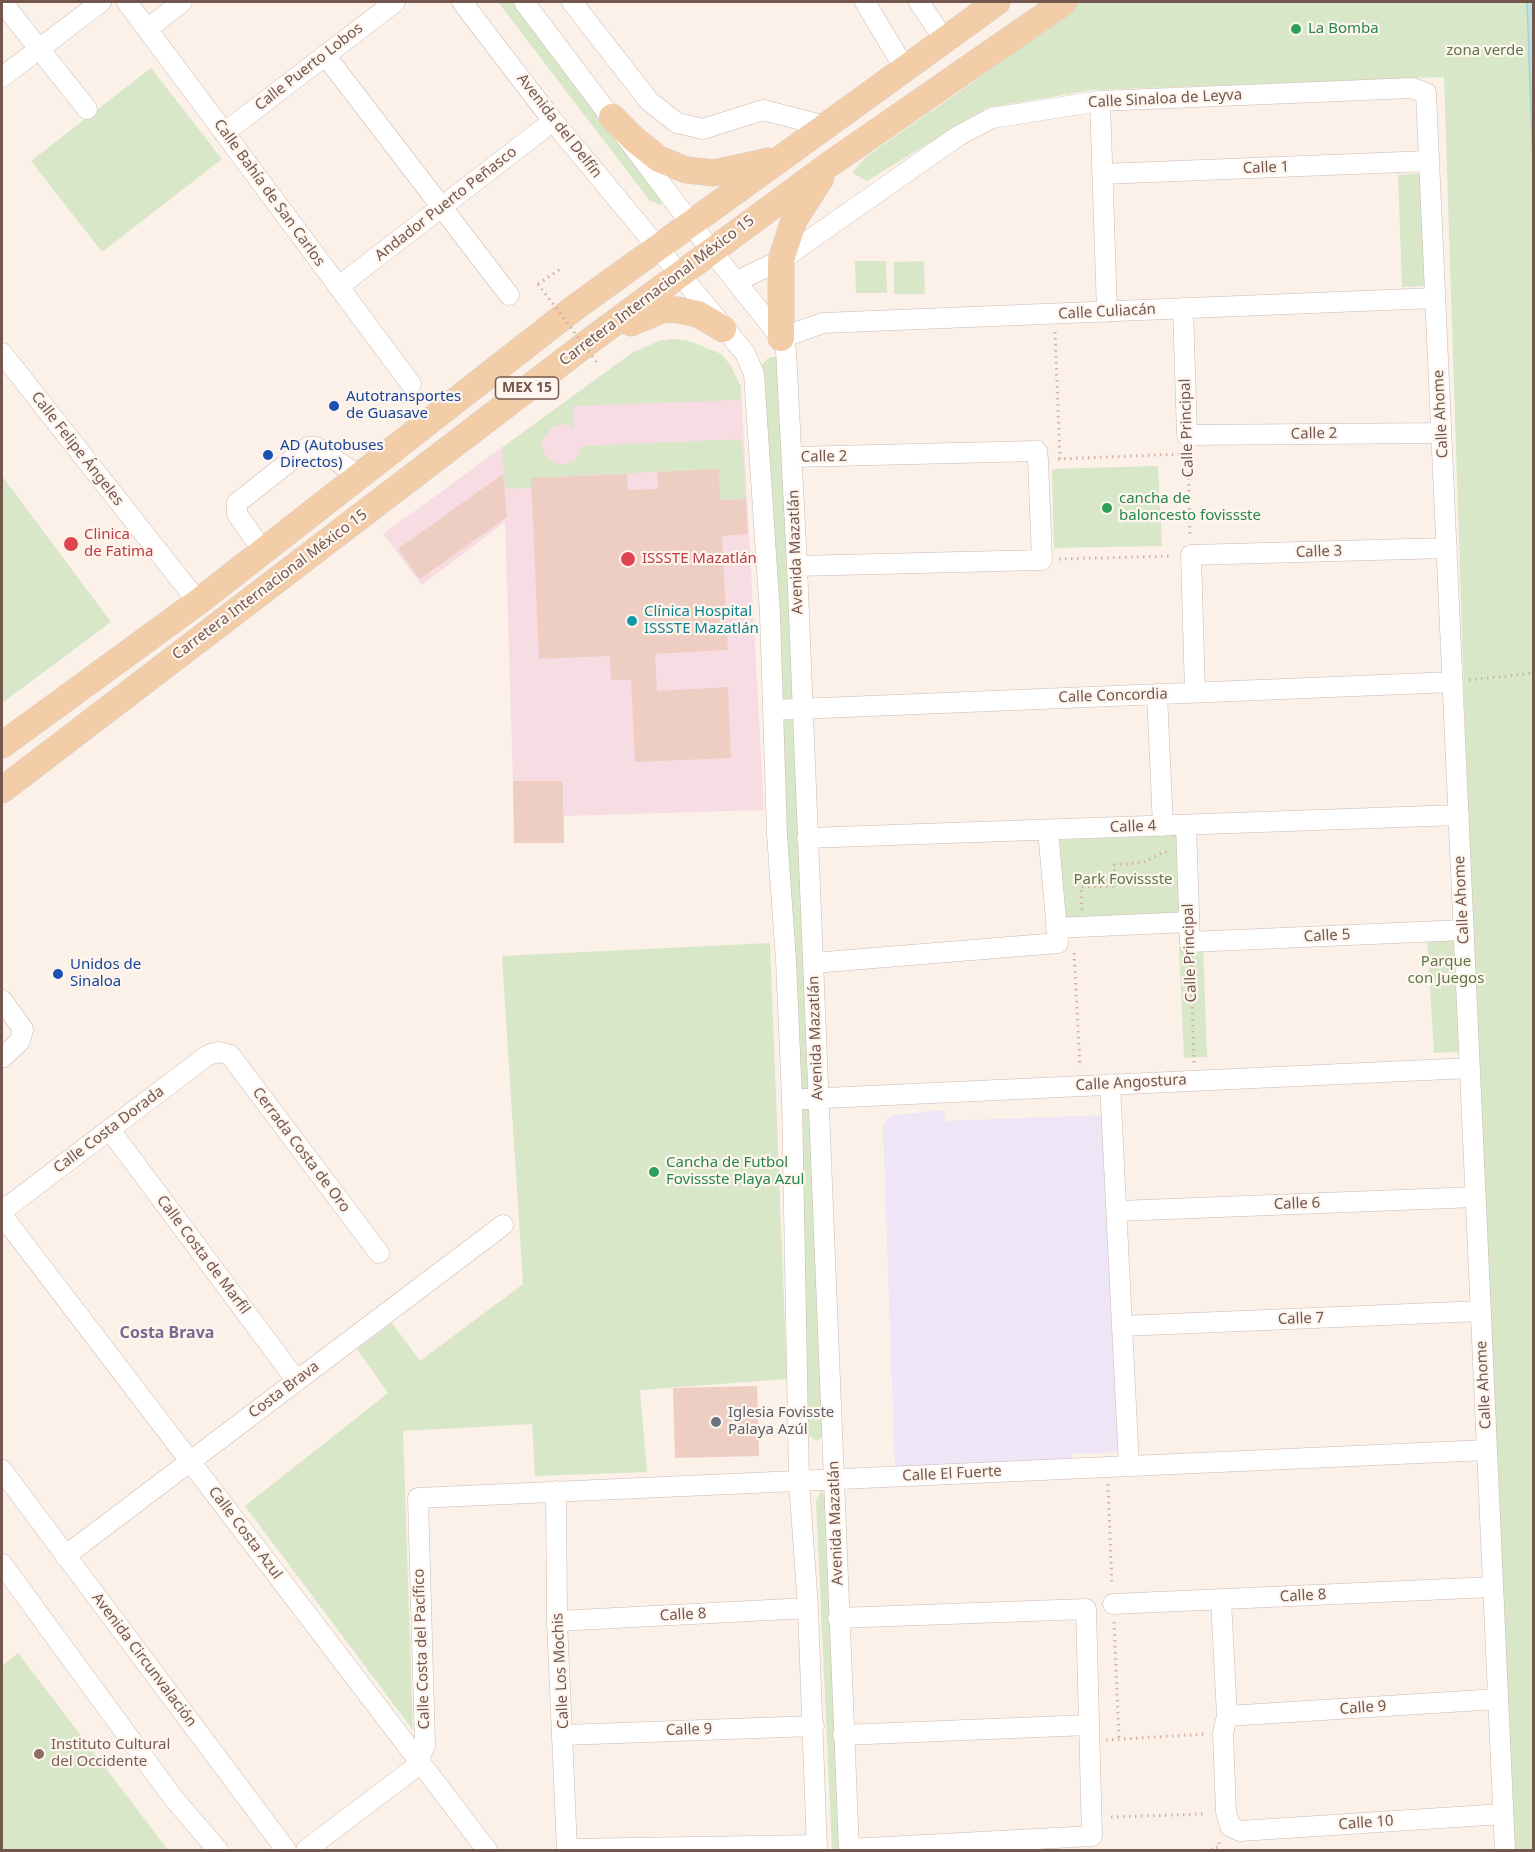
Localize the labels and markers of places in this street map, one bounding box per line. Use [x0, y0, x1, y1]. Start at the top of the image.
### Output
place label: La Bomba [1308, 20, 1379, 38]
marker: La Bomba [1289, 22, 1303, 36]
place label: Autotransportes de Guasave [346, 388, 461, 423]
marker: Autotransportes de Guasave [327, 399, 341, 413]
place label: AD (Autobuses Directos) [280, 437, 384, 472]
marker: AD (Autobuses Directos) [261, 448, 275, 462]
place label: cancha de baloncesto fovissste [1119, 490, 1261, 525]
marker: cancha de baloncesto fovissste [1100, 501, 1114, 515]
place label: Clinica de Fatima [84, 526, 154, 561]
marker: Clinica de Fatima [62, 535, 80, 553]
marker: ISSSTE Mazatlán [619, 550, 637, 568]
place label: ISSSTE Mazatlán [642, 550, 757, 568]
place label: Clínica Hospital ISSSTE Mazatlán [644, 603, 759, 638]
marker: Clínica Hospital ISSSTE Mazatlán [625, 614, 639, 628]
place label: Unidos de Sinaloa [70, 956, 141, 991]
marker: Unidos de Sinaloa [51, 967, 65, 981]
place label: Cancha de Futbol Fovissste Playa Azul [666, 1154, 804, 1189]
marker: Cancha de Futbol Fovissste Playa Azul [647, 1165, 661, 1179]
place label: Iglesia Fovisste Palaya Azúl [728, 1404, 834, 1439]
marker: Iglesia Fovisste Palaya Azúl [709, 1415, 723, 1429]
place label: Instituto Cultural del Occidente [51, 1736, 170, 1771]
marker: Instituto Cultural del Occidente [32, 1747, 46, 1761]

